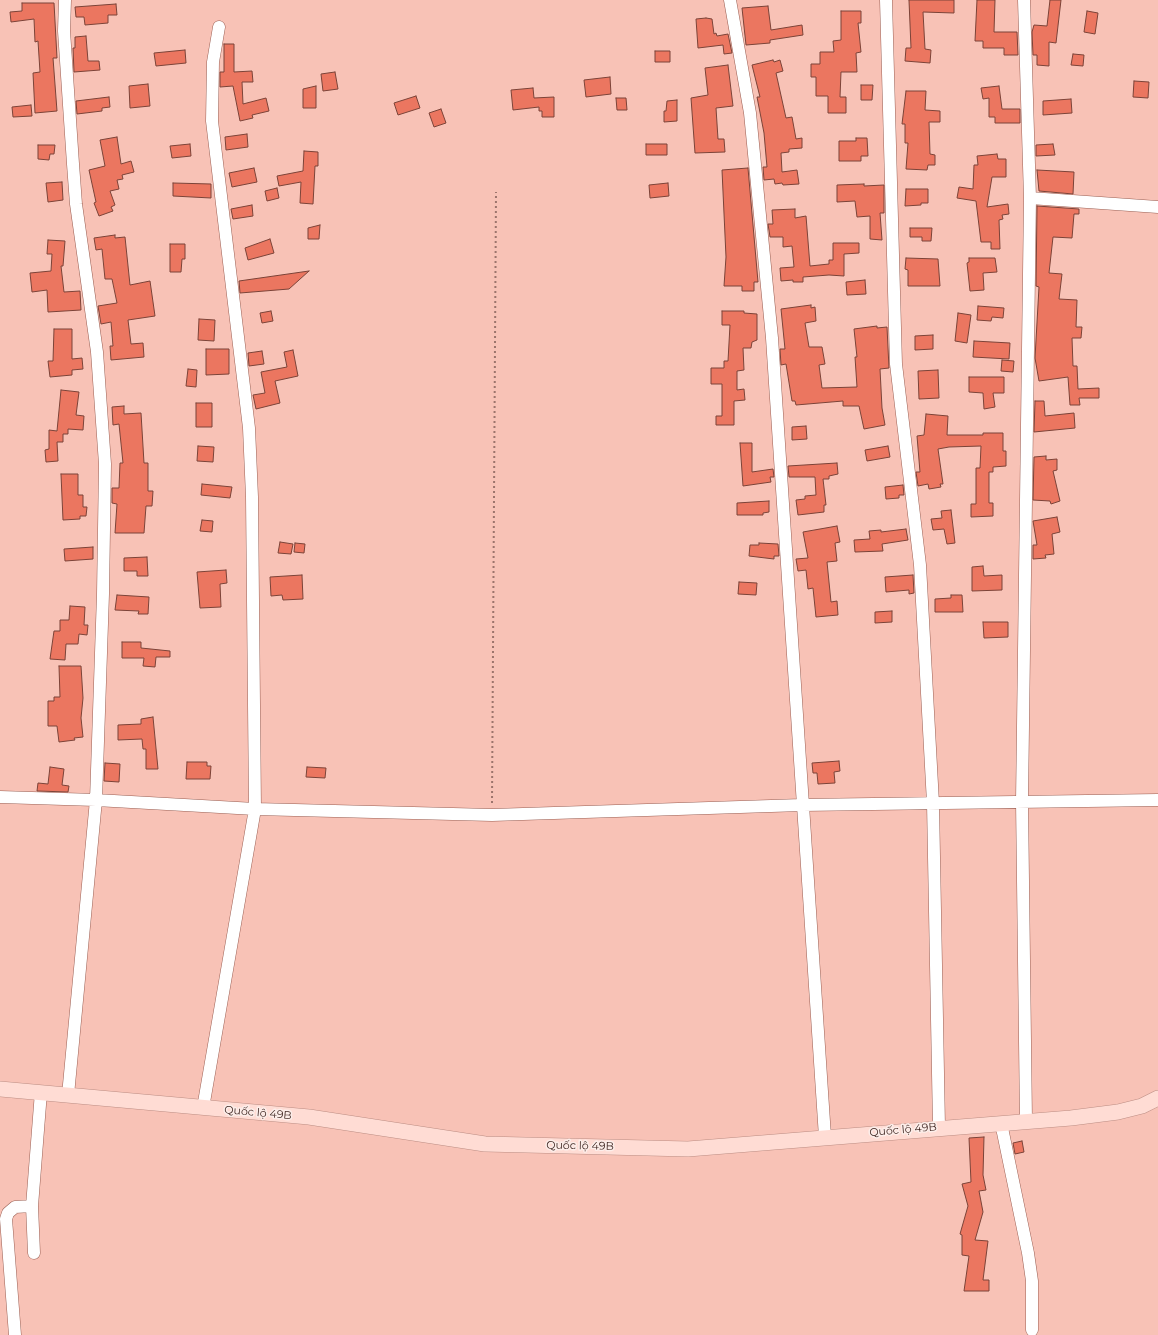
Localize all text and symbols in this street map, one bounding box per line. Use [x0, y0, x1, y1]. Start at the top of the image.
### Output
street label: Quốc lộ 49B [224, 1103, 292, 1123]
street label: Quốc lộ 49B [869, 1120, 937, 1140]
street label: Quốc lộ 49B [546, 1139, 614, 1153]

